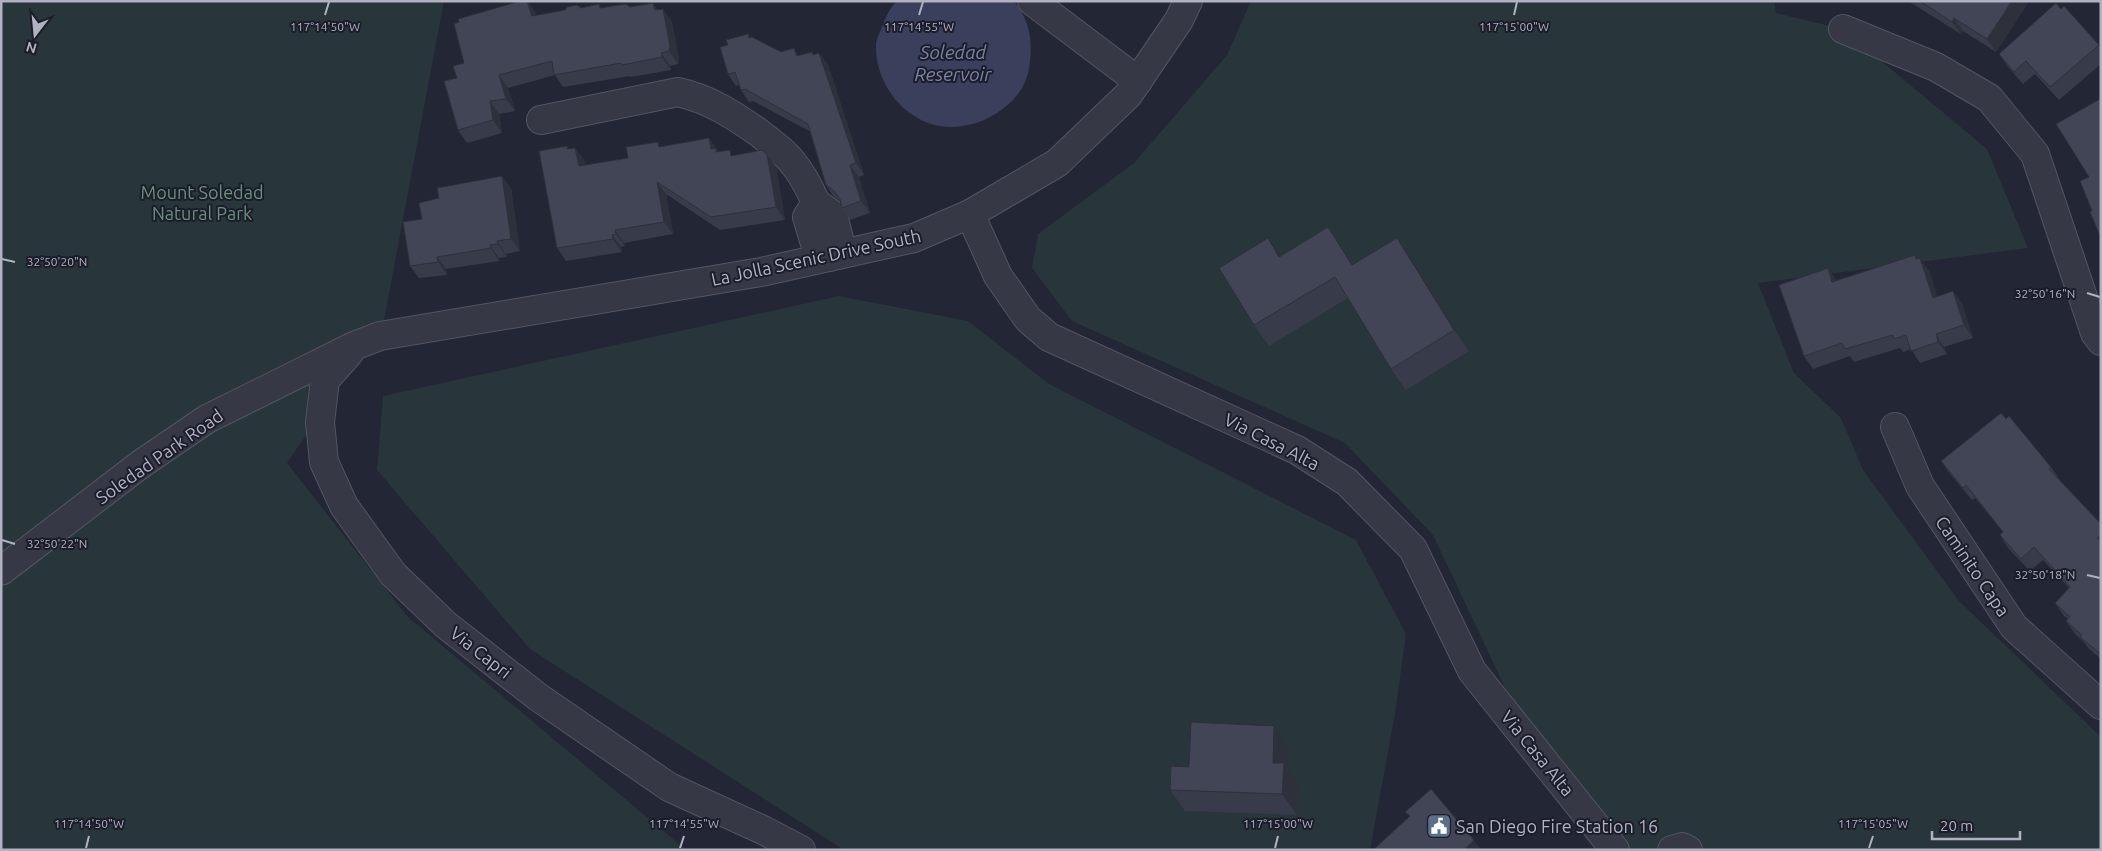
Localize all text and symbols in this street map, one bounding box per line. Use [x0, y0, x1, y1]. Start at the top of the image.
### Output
north arrow [10, 10, 60, 60]
text: 117°14'50"W [290, 20, 360, 33]
text: 117°14'55"W [884, 20, 954, 33]
text: 117°15'00"W [1479, 20, 1549, 33]
text: N [24, 38, 39, 57]
water label: Soledad Reservoir [914, 41, 992, 85]
park label: Mount Soledad Natural Park [141, 182, 263, 223]
street label: La Jolla Scenic Drive South [709, 225, 923, 289]
text: 32°50'20"N [27, 255, 87, 268]
text: 32°50'16"N [2015, 287, 2075, 300]
street label: Soledad Park Road [92, 405, 226, 507]
street label: Via Casa Alta [1221, 408, 1323, 474]
street label: Caminito Capa [1932, 512, 2014, 620]
text: 32°50'22"N [27, 537, 87, 550]
text: 32°50'18"N [2015, 568, 2075, 581]
street label: Via Capri [447, 622, 515, 682]
street label: Via Casa Alta [1498, 706, 1578, 800]
scale bar [1932, 808, 2020, 840]
public building icon: San Diego Fire Station 16 [1426, 813, 1452, 839]
place label: San Diego Fire Station 16 [1456, 816, 1658, 836]
text: 117°14'50"W [54, 817, 124, 830]
text: 117°14'55"W [649, 817, 719, 830]
text: 117°15'00"W [1243, 817, 1313, 830]
text: 117°15'05"W [1838, 817, 1908, 830]
text: 20 m [1940, 817, 1973, 834]

